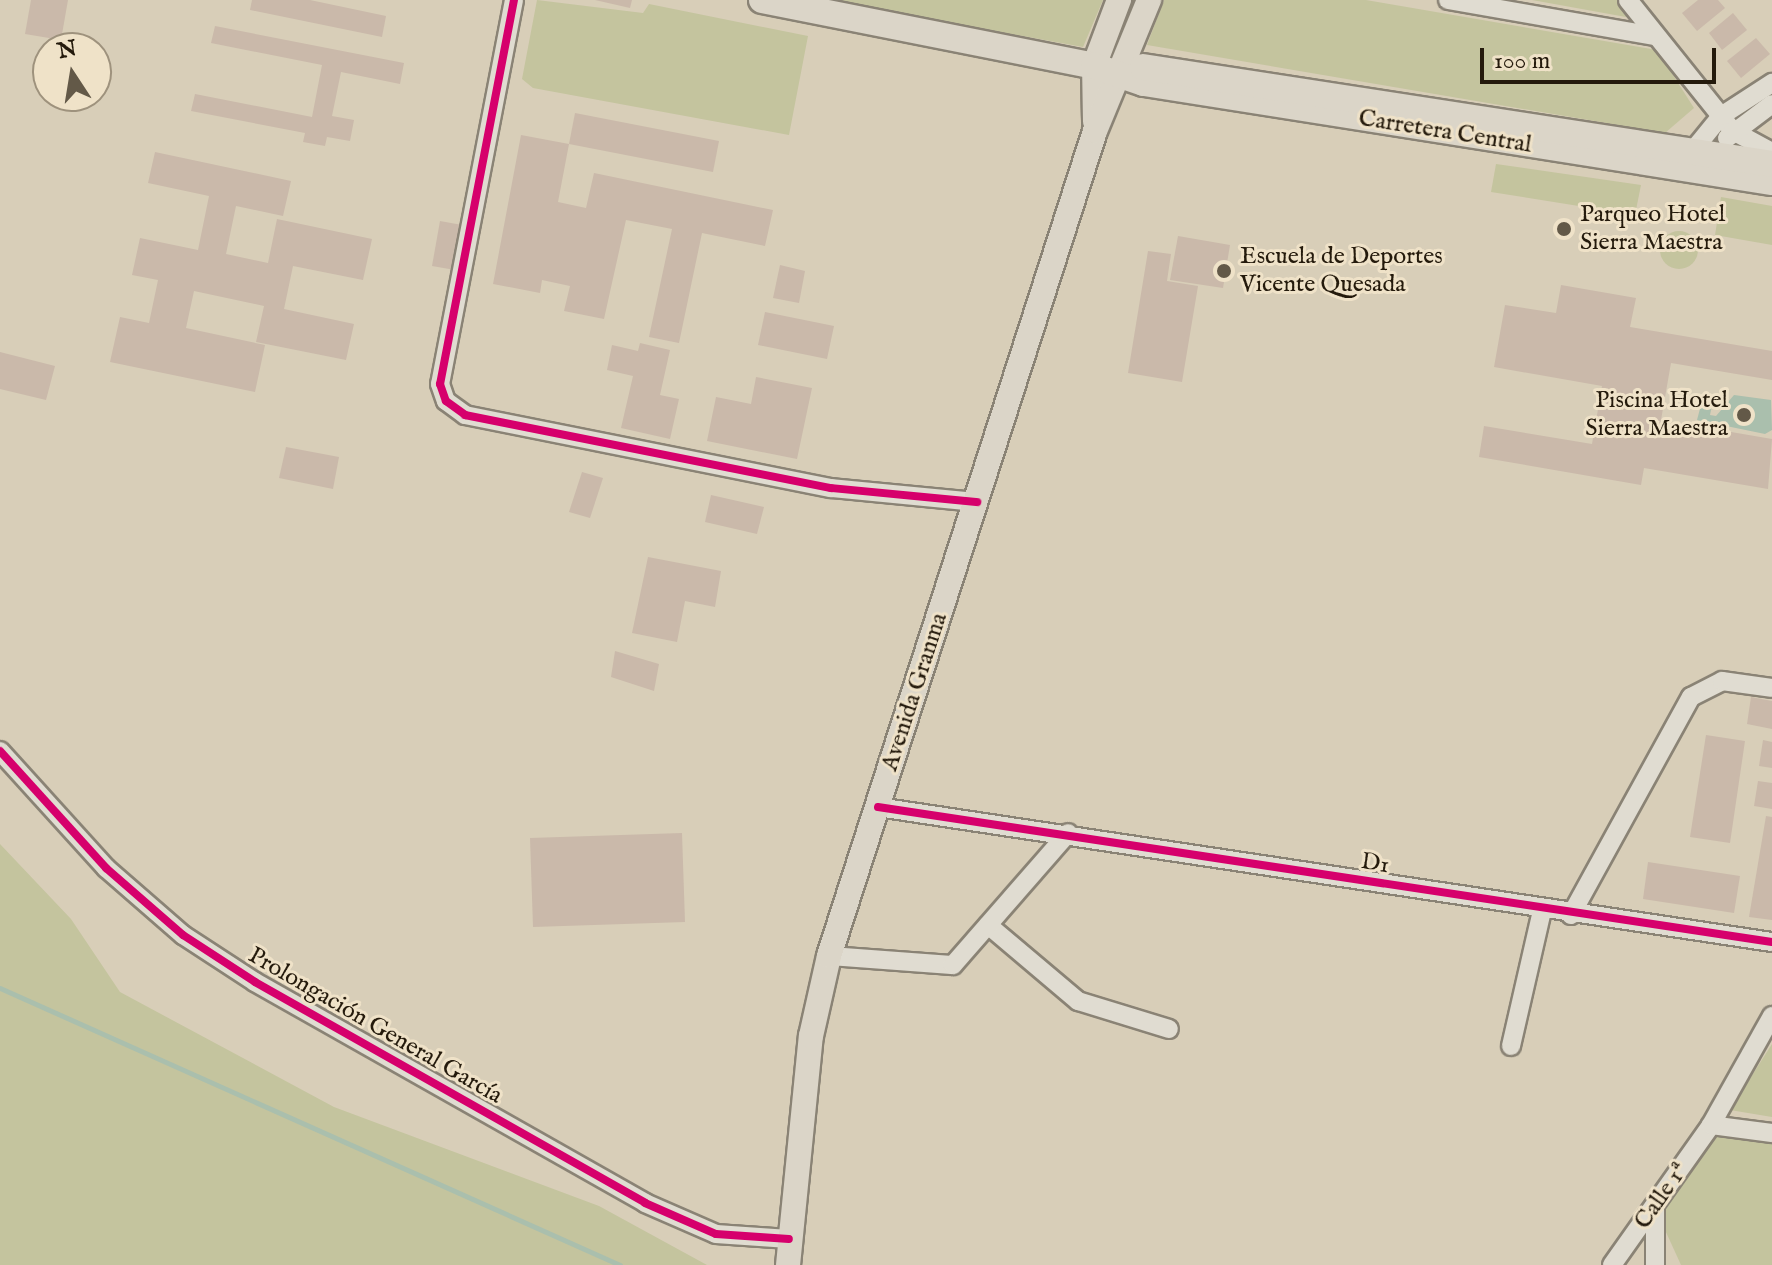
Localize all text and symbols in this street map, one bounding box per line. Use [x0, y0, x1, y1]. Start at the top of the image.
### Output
north arrow [32, 32, 112, 112]
scale bar [1484, 32, 1720, 82]
text: N [55, 35, 80, 66]
text: 100 m [1494, 46, 1550, 77]
street label: Carretera Central [1356, 104, 1534, 160]
place label: Parqueo Hotel Sierra Maestra [1580, 201, 1725, 257]
marker: Parqueo Hotel Sierra Maestra [1555, 220, 1573, 238]
place label: Escuela de Deportes Vicente Quesada [1240, 243, 1443, 299]
marker: Escuela de Deportes Vicente Quesada [1215, 262, 1233, 280]
place label: Piscina Hotel Sierra Maestra [1585, 387, 1728, 443]
marker: Piscina Hotel Sierra Maestra [1735, 406, 1753, 424]
street label: Avenida Granma [876, 609, 954, 775]
street label: D1 [1359, 847, 1391, 881]
street label: Prolongación General García [243, 941, 507, 1111]
street label: Calle 1ª [1629, 1157, 1695, 1235]

